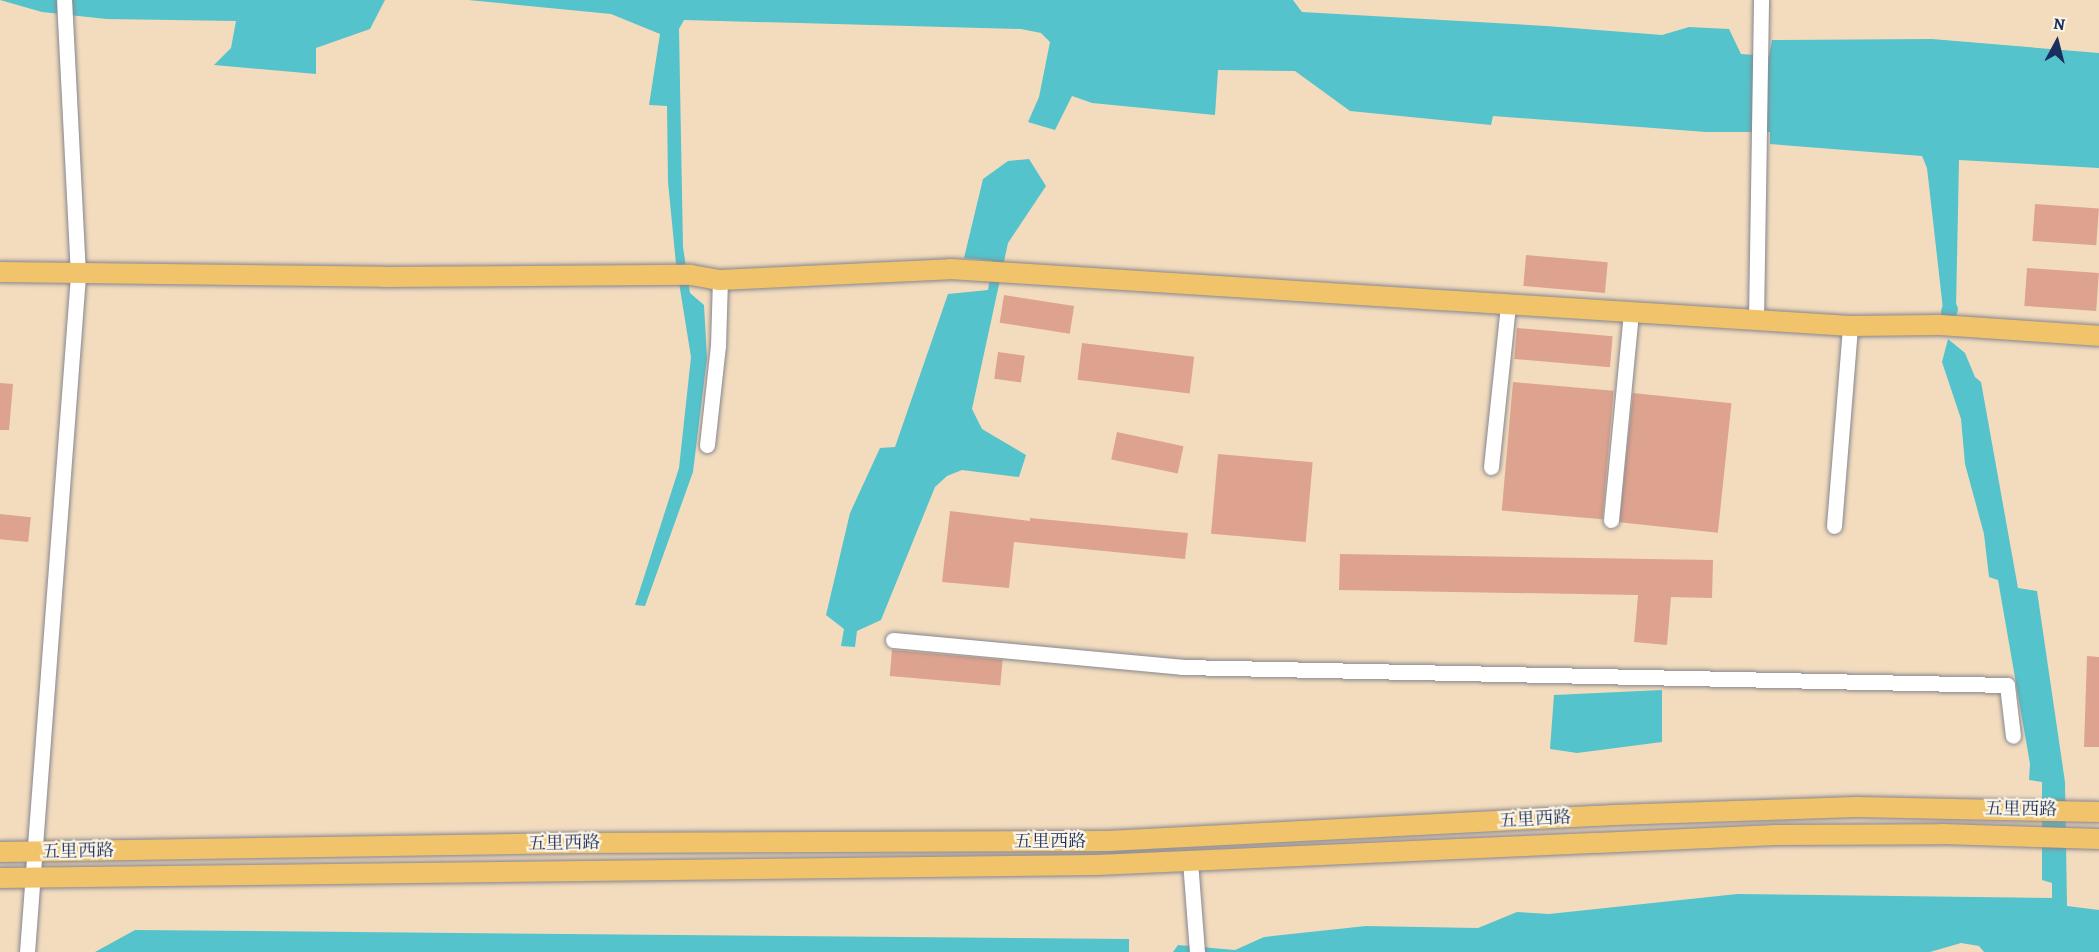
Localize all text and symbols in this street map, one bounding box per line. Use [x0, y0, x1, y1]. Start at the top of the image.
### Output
north arrow [2027, 12, 2087, 72]
text: N [2052, 13, 2066, 36]
street label: 五里西路 [1985, 798, 2057, 820]
street label: 五里西路 [1498, 806, 1572, 832]
street label: 五里西路 [1014, 830, 1086, 852]
street label: 五里西路 [528, 832, 600, 854]
street label: 五里西路 [42, 840, 114, 862]

